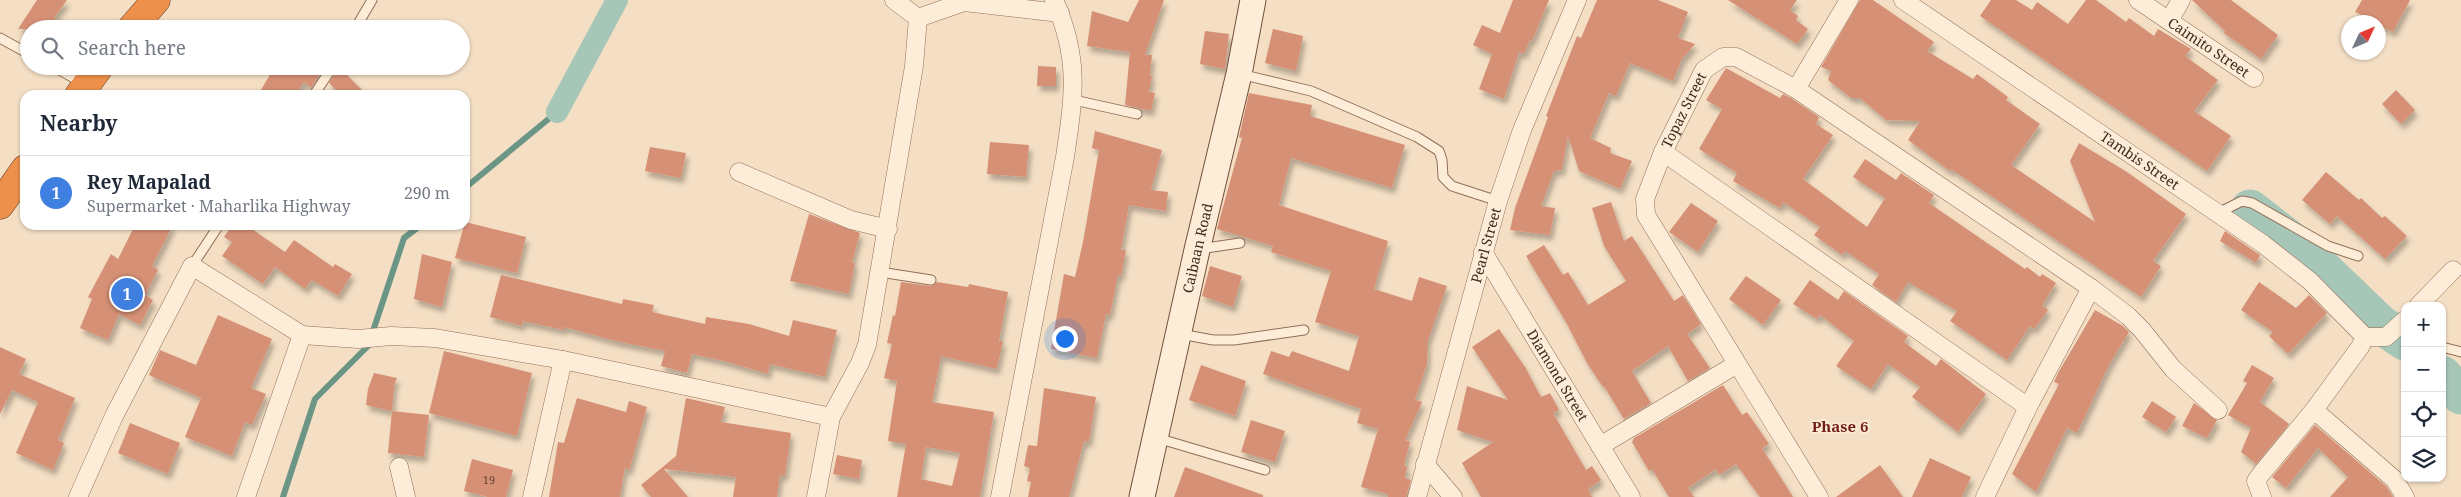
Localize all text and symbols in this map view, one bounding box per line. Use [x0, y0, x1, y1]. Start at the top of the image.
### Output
street label: Caimito Street [2164, 13, 2253, 81]
north arrow [2341, 15, 2386, 60]
search box [20, 20, 470, 75]
icon: search [38, 34, 66, 62]
text: Search here [78, 35, 186, 61]
street label: Topaz Street [1657, 69, 1710, 151]
text: Nearby [40, 109, 118, 137]
street label: Tambis Street [2097, 127, 2183, 194]
text: Rey Mapalad [87, 169, 211, 195]
text: 1 [51, 182, 61, 204]
text: 290 m [404, 182, 450, 204]
text: Supermarket · Maharlika Highway [87, 195, 350, 217]
street label: Caibaan Road [1178, 201, 1217, 295]
street label: Pearl Street [1466, 205, 1505, 285]
pin: 1 [111, 275, 143, 313]
map controls [2401, 302, 2446, 482]
button: + [2401, 302, 2446, 347]
street label: Diamond Street [1523, 325, 1593, 425]
your location [1052, 326, 1078, 352]
button: − [2401, 347, 2446, 392]
button: locate [2401, 392, 2446, 437]
district label: Phase 6 [1812, 416, 1868, 436]
button: layers [2401, 437, 2446, 482]
house number: 19 [483, 472, 495, 487]

